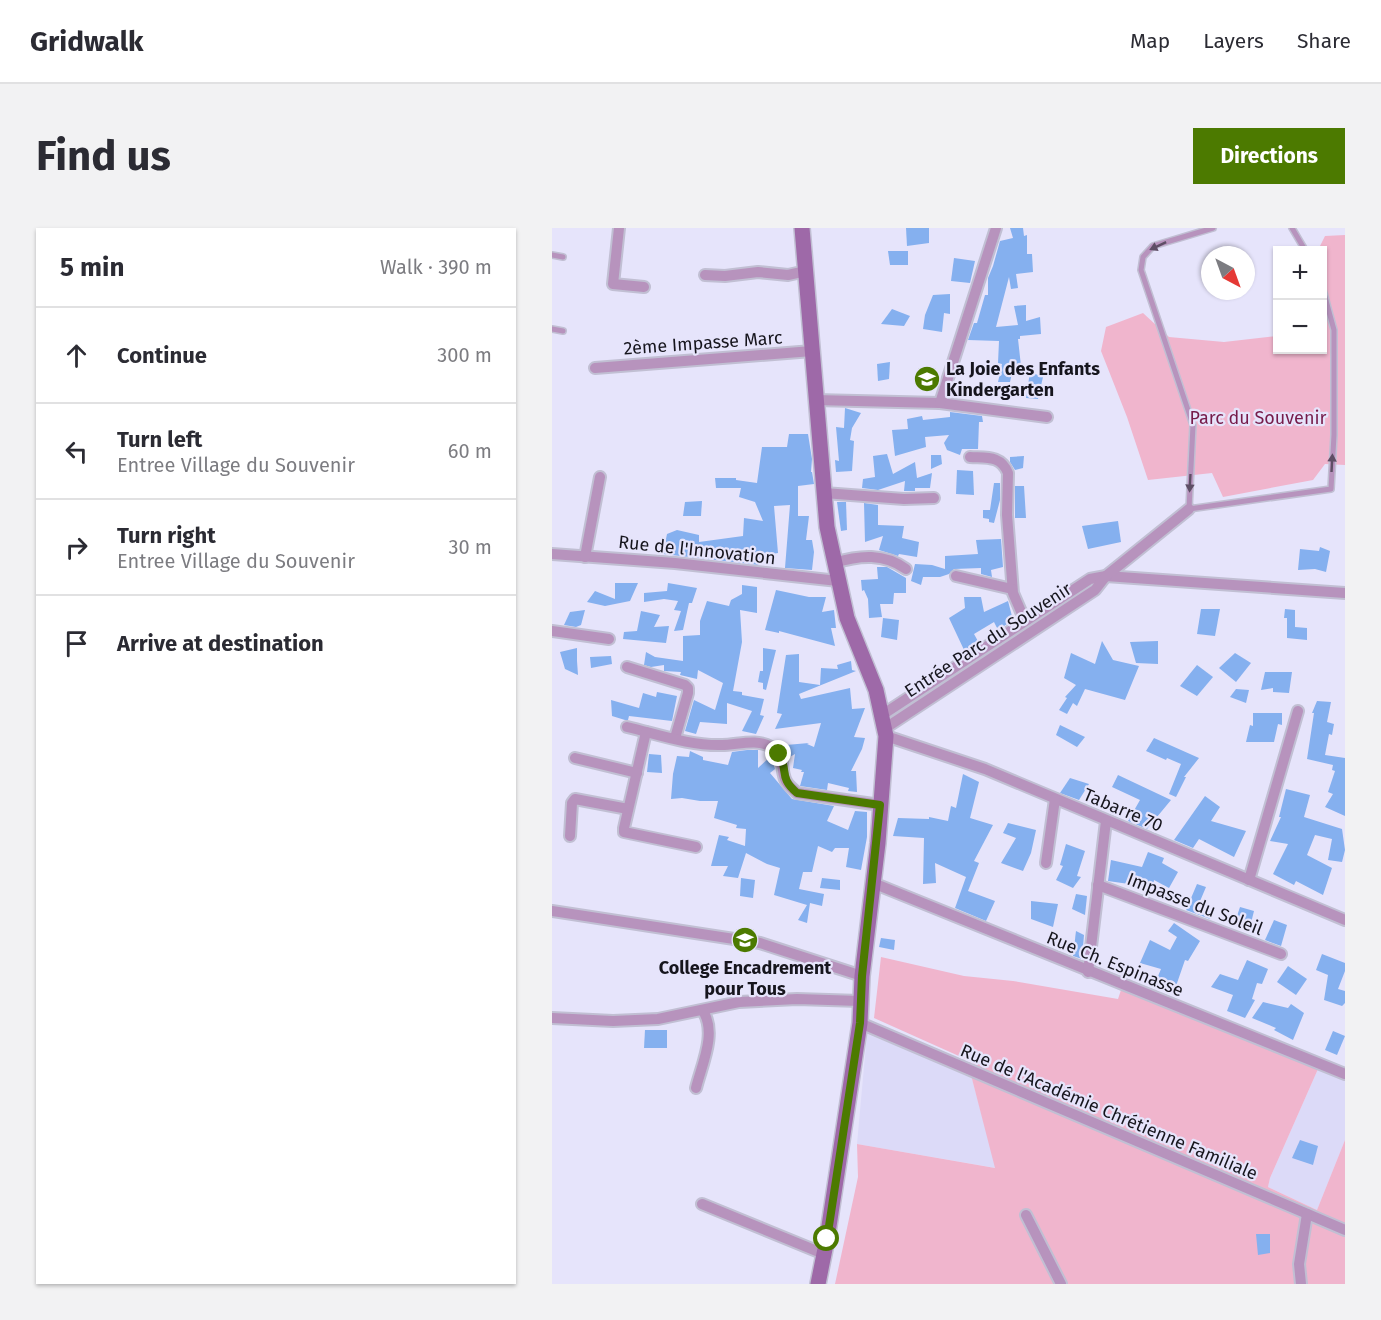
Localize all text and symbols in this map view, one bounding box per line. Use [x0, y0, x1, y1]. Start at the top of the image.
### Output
text: Gridwalk [30, 25, 143, 58]
text: Map [1130, 28, 1170, 54]
text: Layers [1203, 28, 1264, 54]
text: Share [1297, 28, 1351, 54]
button: Directions [1193, 128, 1345, 184]
text: Find us [36, 131, 171, 181]
one-way arrow [1149, 241, 1167, 251]
north arrow [1201, 246, 1255, 300]
map controls [1273, 246, 1327, 354]
button: + [1273, 246, 1327, 300]
text: 5 min [60, 252, 124, 283]
text: Walk · 390 m [380, 255, 492, 279]
button: − [1273, 300, 1327, 354]
street label: 2ème Impasse Marc [623, 326, 784, 360]
icon: ahead [60, 339, 93, 372]
text: Continue [117, 342, 207, 369]
text: 300 m [437, 343, 492, 367]
place label: La Joie des Enfants Kindergarten [946, 358, 1100, 401]
school or university icon: La Joie des Enfants Kindergarten [912, 364, 942, 394]
park label: Parc du Souvenir [1189, 407, 1327, 429]
text: Turn left [117, 426, 202, 453]
icon: left [60, 435, 93, 468]
text: 60 m [448, 439, 492, 463]
text: Entree Village du Souvenir [117, 453, 355, 477]
one-way arrow [1328, 454, 1337, 473]
one-way arrow [1186, 474, 1195, 493]
text: Turn right [117, 522, 216, 549]
icon: right [60, 531, 93, 564]
street label: Rue de l'Innovation [617, 531, 777, 569]
text: 30 m [448, 535, 492, 559]
text: Entree Village du Souvenir [117, 549, 355, 573]
street label: Entrée Parc du Souvenir [901, 578, 1076, 702]
icon: arrive [60, 627, 93, 660]
text: Arrive at destination [117, 630, 324, 657]
route end [765, 740, 791, 766]
street label: Tabarre 70 [1080, 783, 1166, 837]
street label: Impasse du Soleil [1124, 868, 1266, 940]
school or university icon: College Encadrement pour Tous [730, 925, 760, 955]
street label: Rue Ch. Espinasse [1043, 926, 1187, 1002]
place label: College Encadrement pour Tous [659, 957, 832, 1000]
street label: Rue de l'Académie Chrétienne Familiale [957, 1039, 1261, 1185]
route start [813, 1225, 839, 1251]

